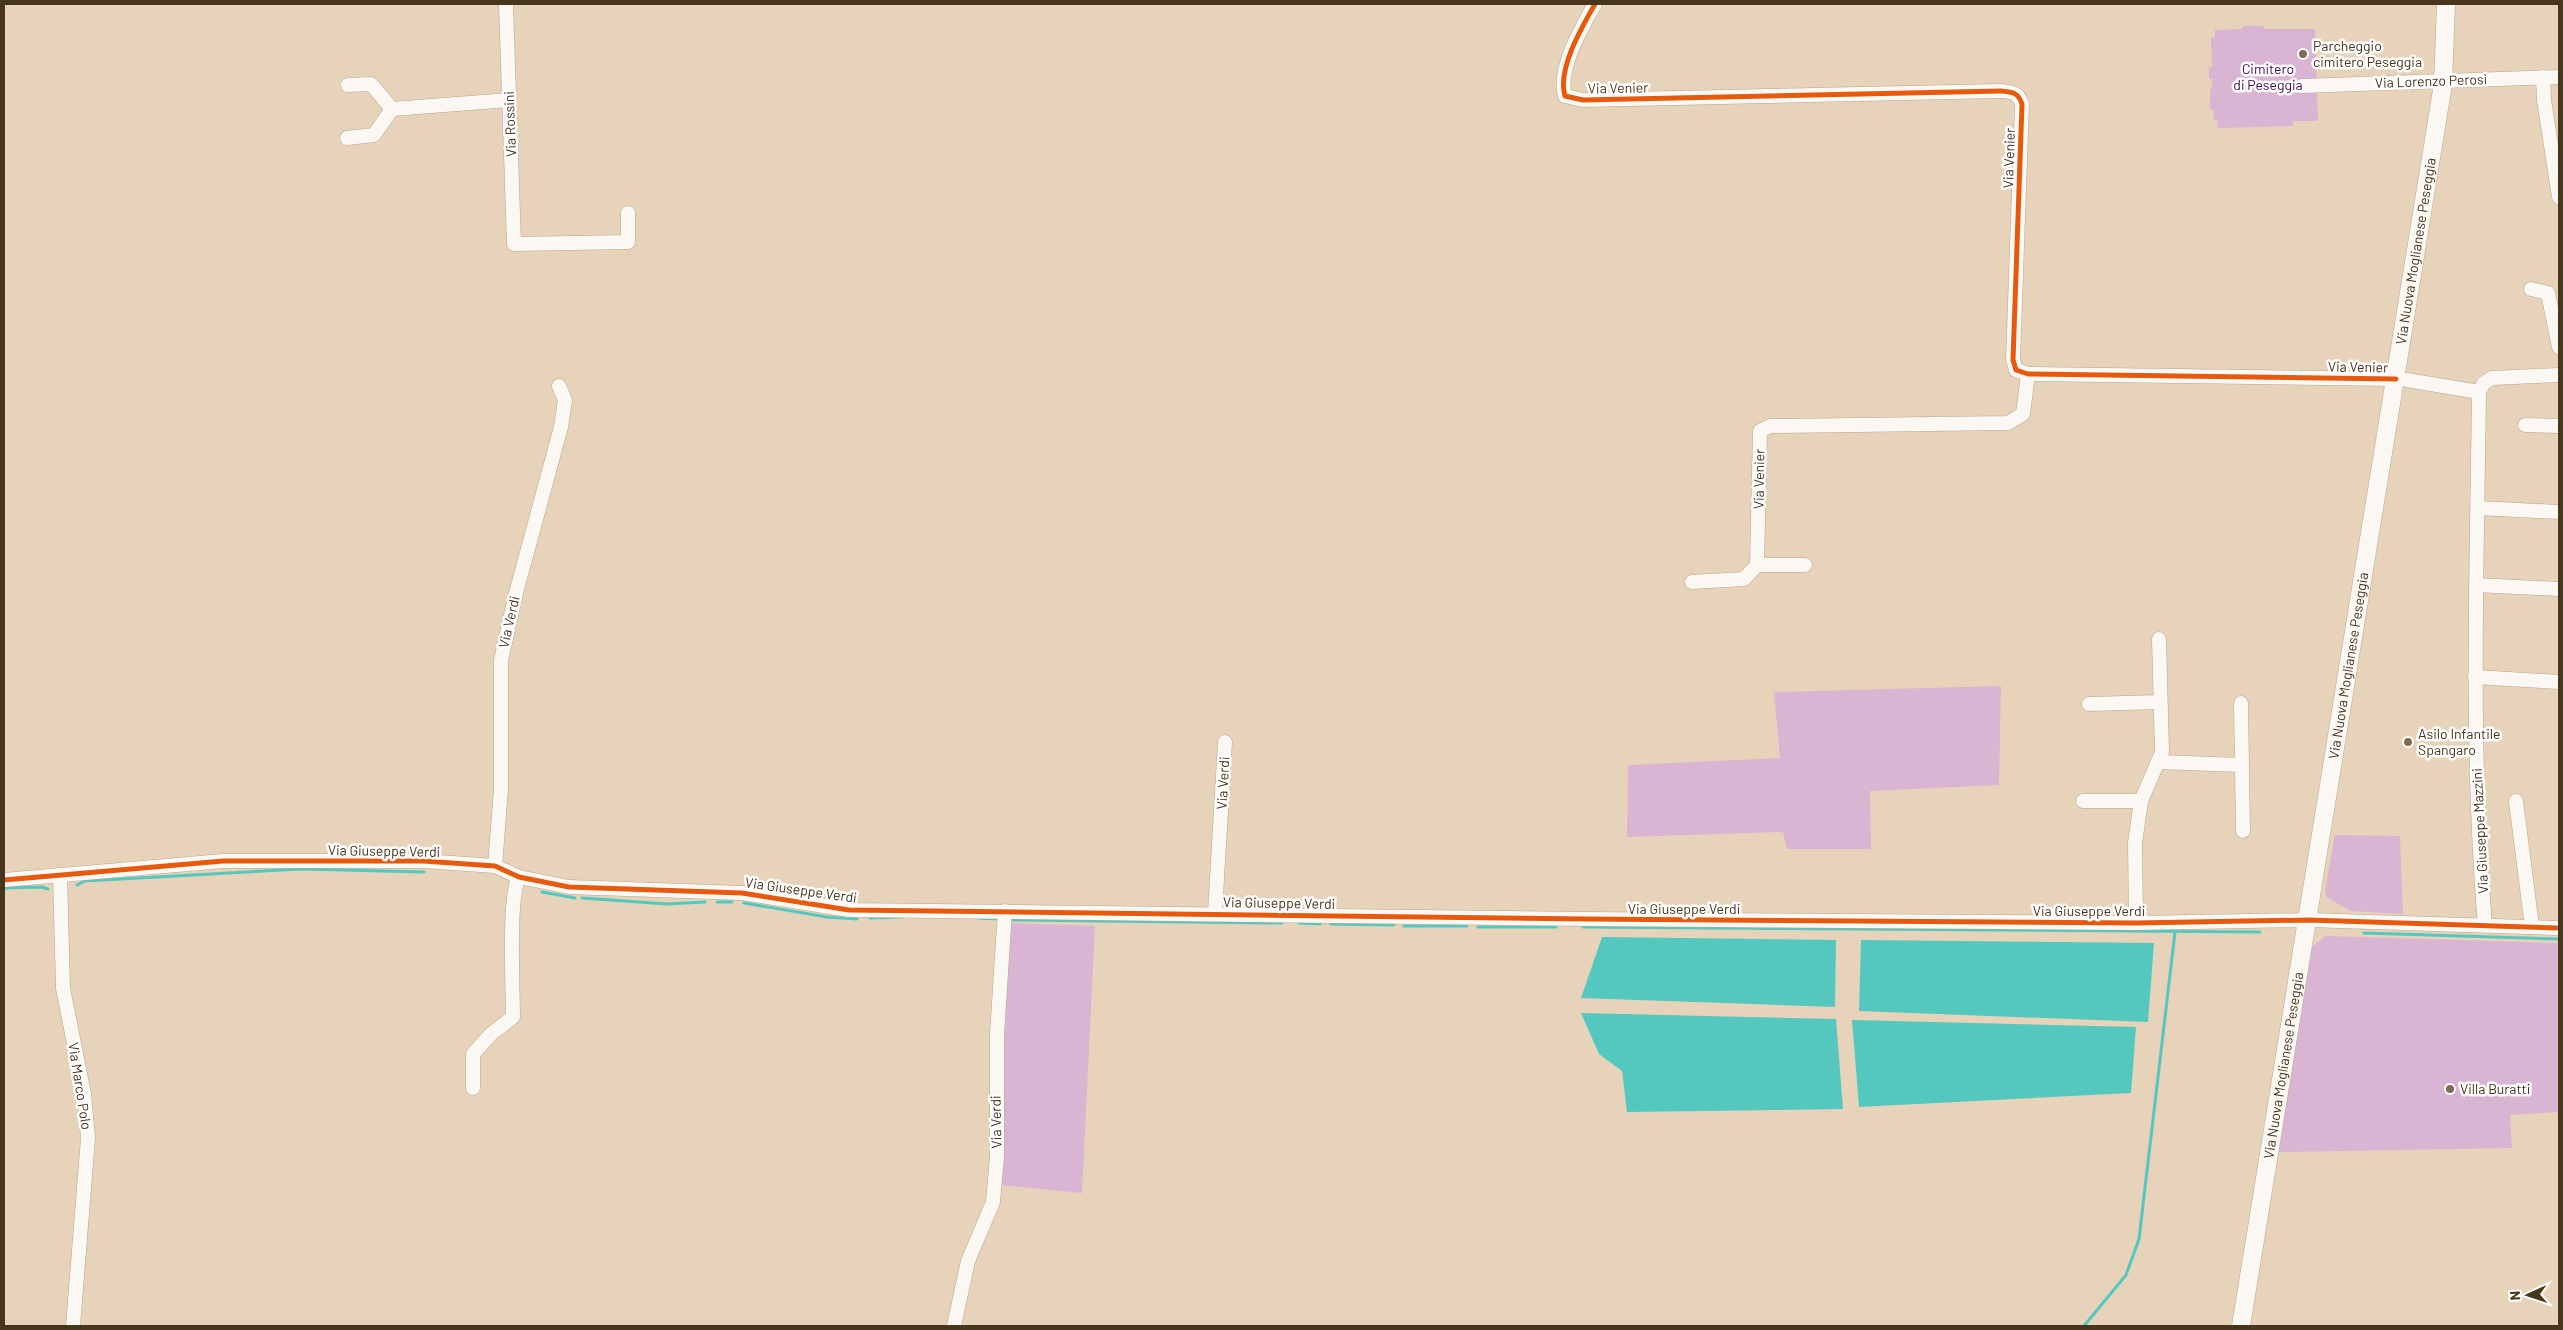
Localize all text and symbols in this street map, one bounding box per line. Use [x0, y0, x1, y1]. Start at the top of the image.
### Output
place label: Parcheggio cimitero Peseggia [2313, 37, 2422, 70]
marker: Parcheggio cimitero Peseggia [2297, 48, 2309, 60]
park label: Cimitero di Peseggia [2233, 60, 2303, 93]
street label: Via Lorenzo Perosi [2374, 70, 2488, 91]
street label: Via Venier [1588, 78, 1648, 97]
street label: Via Rossini [500, 91, 519, 157]
street label: Via Venier [1999, 127, 2018, 188]
street label: Via Nuova Moglianese Peseggia [2392, 156, 2439, 346]
street label: Via Venier [2328, 357, 2388, 376]
street label: Via Venier [1749, 449, 1768, 509]
street label: Via Nuova Moglianese Peseggia [2324, 571, 2371, 760]
street label: Via Verdi [494, 594, 523, 650]
place label: Asilo Infantile Spangaro [2418, 725, 2500, 758]
marker: Asilo Infantile Spangaro [2402, 736, 2414, 748]
street label: Via Verdi [1213, 756, 1232, 810]
street label: Via Giuseppe Mazzini [2468, 768, 2491, 894]
street label: Via Giuseppe Verdi [328, 841, 440, 860]
street label: Via Giuseppe Verdi [744, 873, 858, 906]
street label: Via Giuseppe Verdi [1223, 893, 1335, 912]
street label: Via Giuseppe Verdi [1628, 900, 1740, 917]
street label: Via Giuseppe Verdi [2033, 902, 2145, 919]
street label: Via Nuova Moglianese Peseggia [2259, 971, 2306, 1160]
street label: Via Marco Polo [65, 1041, 96, 1131]
place label: Villa Buratti [2460, 1080, 2530, 1097]
marker: Villa Buratti [2444, 1083, 2456, 1095]
street label: Via Verdi [987, 1095, 1004, 1149]
north arrow [2503, 1270, 2553, 1320]
text: N [2506, 1291, 2523, 1301]

